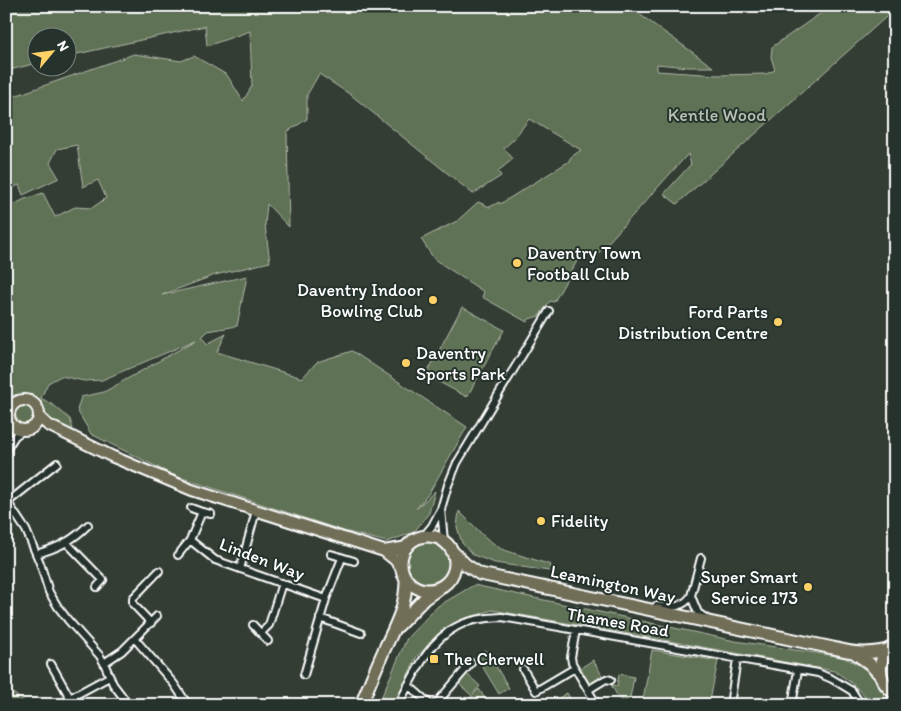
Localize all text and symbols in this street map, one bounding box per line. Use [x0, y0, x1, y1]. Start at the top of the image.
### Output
north arrow [28, 28, 78, 78]
text: N [53, 38, 73, 54]
park label: Kentle Wood [668, 104, 766, 126]
place label: Daventry Town Football Club [527, 242, 641, 285]
marker: Daventry Town Football Club [511, 257, 523, 269]
place label: Daventry Indoor Bowling Club [297, 279, 423, 322]
marker: Daventry Indoor Bowling Club [427, 294, 439, 306]
place label: Ford Parts Distribution Centre [618, 301, 768, 344]
marker: Ford Parts Distribution Centre [772, 316, 784, 328]
place label: Daventry Sports Park [416, 342, 506, 385]
marker: Daventry Sports Park [400, 357, 412, 369]
place label: Fidelity [551, 510, 609, 532]
marker: Fidelity [535, 515, 547, 527]
street label: Linden Way [216, 533, 308, 586]
street label: Leamington Way [548, 560, 678, 608]
place label: Super Smart Service 173 [701, 566, 798, 609]
marker: Super Smart Service 173 [802, 581, 814, 593]
street label: Thames Road [565, 602, 671, 642]
place label: The Cherwell [444, 648, 544, 670]
marker: The Cherwell [428, 653, 440, 665]

